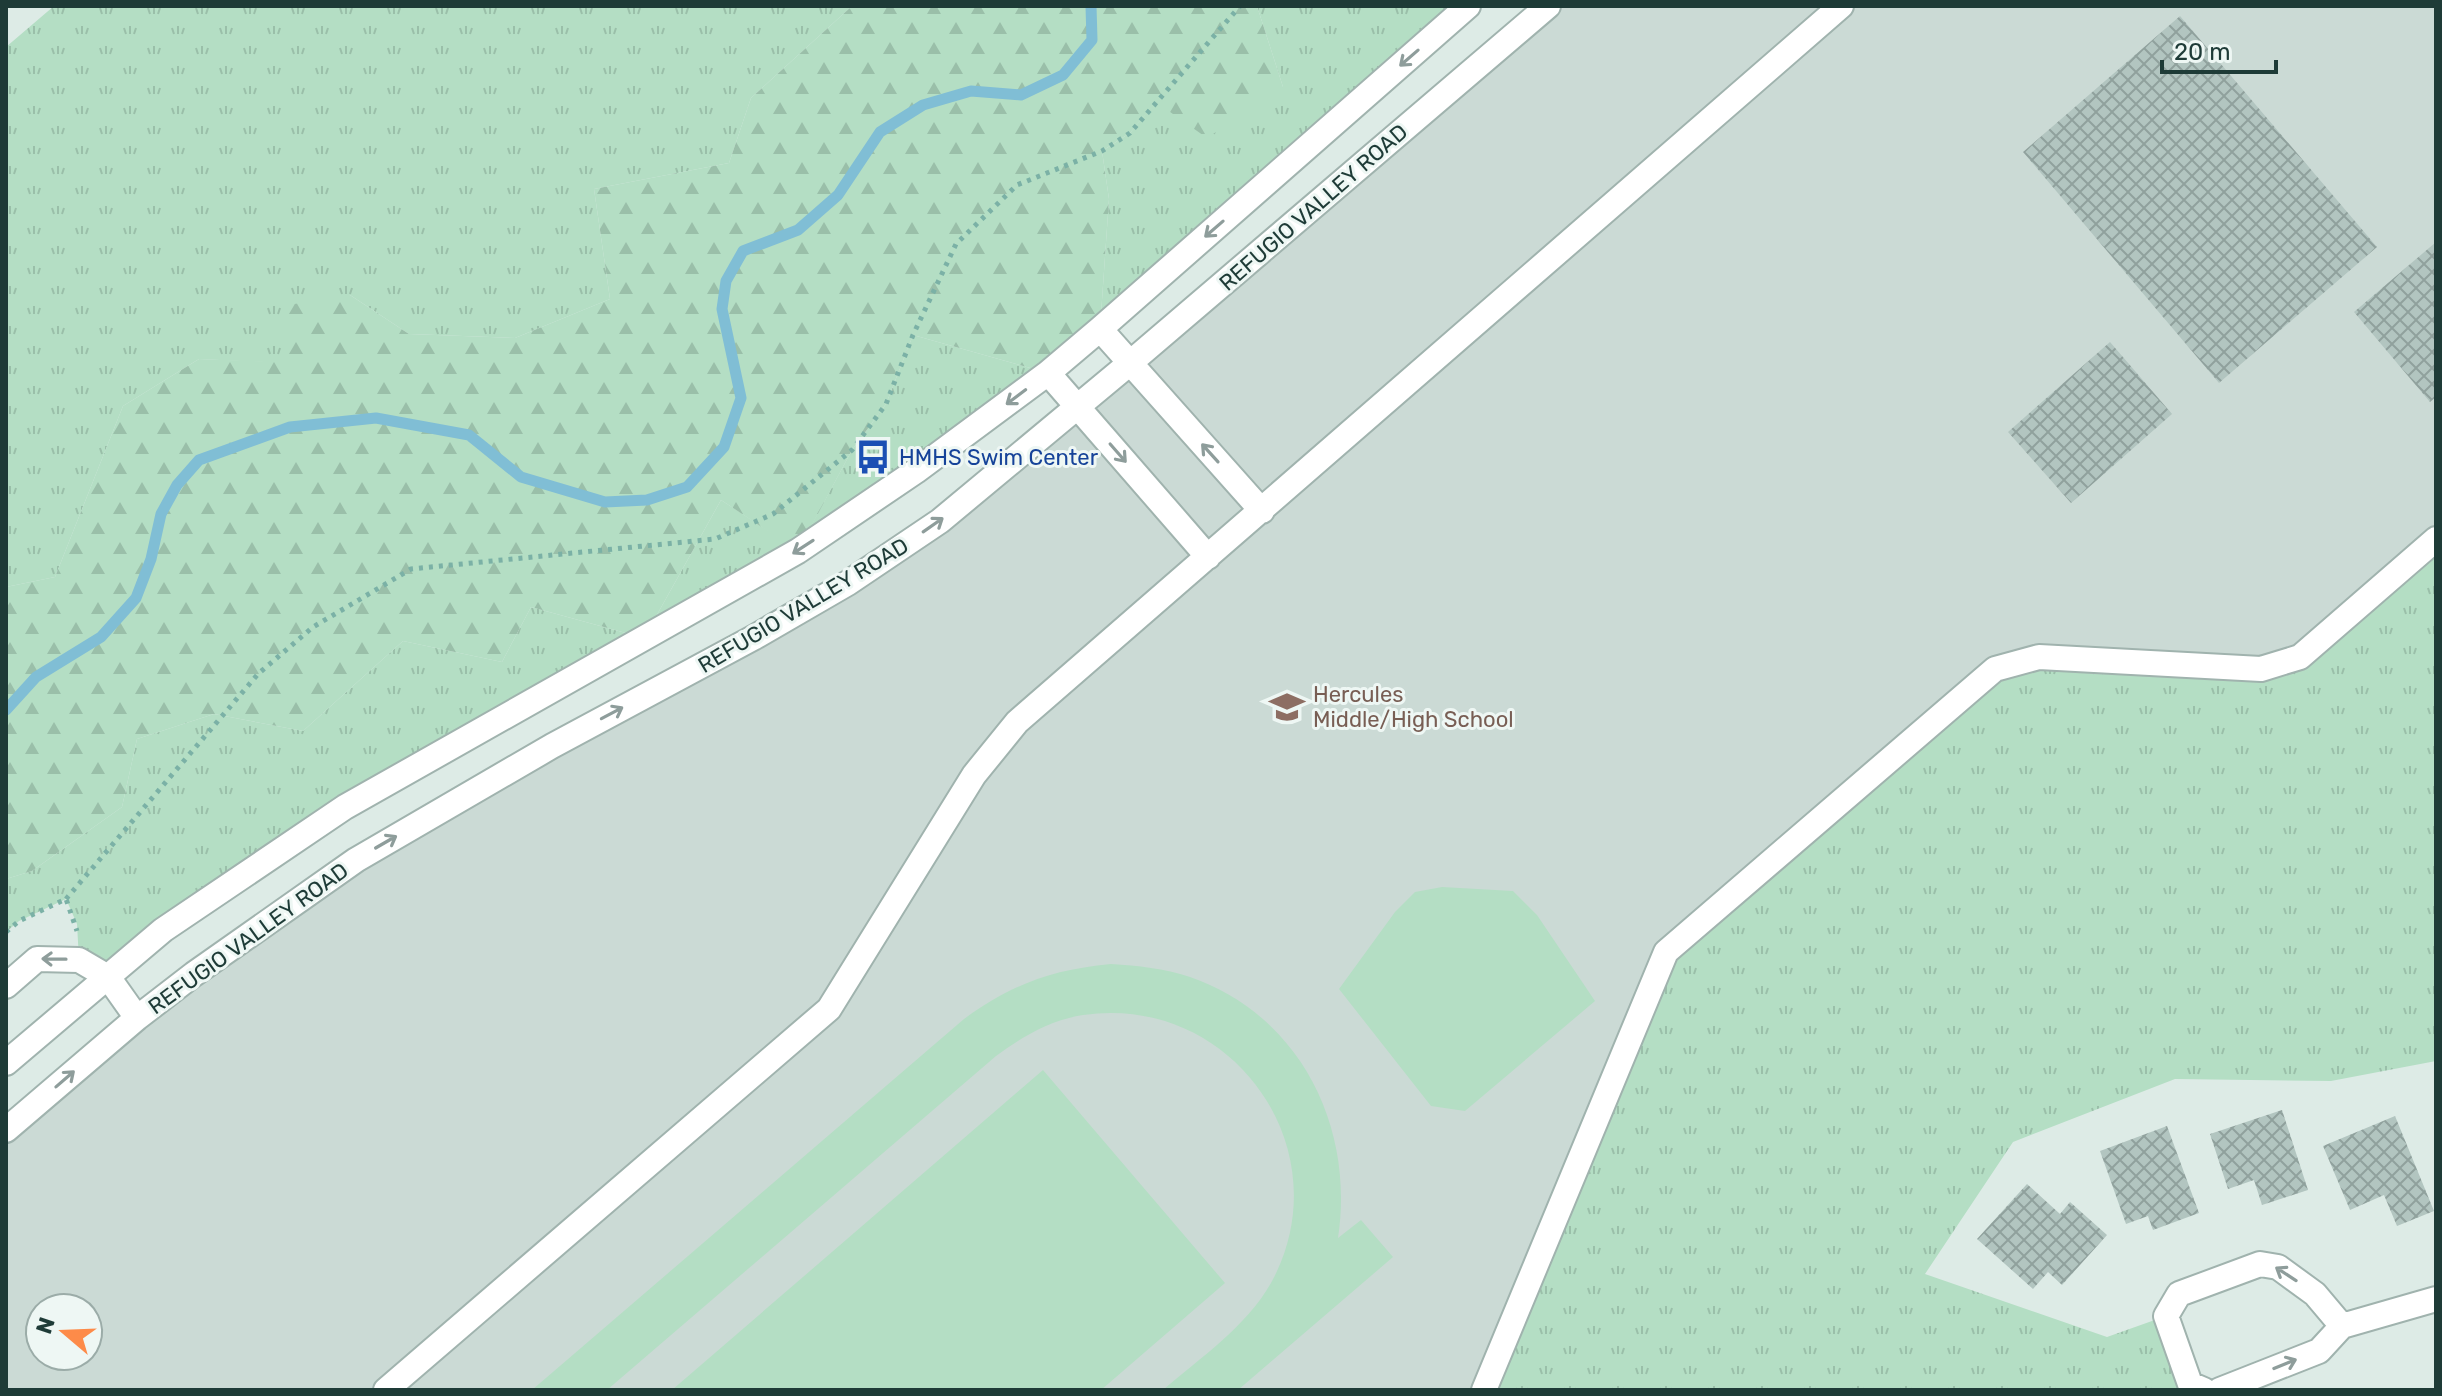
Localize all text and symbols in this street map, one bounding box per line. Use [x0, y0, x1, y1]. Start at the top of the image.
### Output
scale bar [2162, 24, 2276, 74]
text: 20 m [2174, 38, 2231, 66]
one-way arrow [1400, 48, 1420, 66]
street label: REFUGIO VALLEY ROAD [1214, 118, 1413, 297]
one-way arrow [1205, 220, 1225, 238]
one-way arrow [1005, 389, 1027, 405]
bus stop icon: HMHS Swim Center [854, 438, 892, 476]
one-way arrow [1108, 442, 1126, 462]
one-way arrow [1202, 443, 1220, 463]
place label: HMHS Swim Center [899, 444, 1099, 471]
one-way arrow [921, 517, 943, 533]
street label: REFUGIO VALLEY ROAD [693, 532, 913, 679]
one-way arrow [792, 539, 815, 555]
place label: Hercules Middle/High School [1313, 681, 1514, 733]
school or university icon: Hercules Middle/High School [1268, 688, 1306, 726]
one-way arrow [600, 705, 624, 721]
one-way arrow [374, 834, 398, 849]
street label: REFUGIO VALLEY ROAD [143, 857, 354, 1020]
one-way arrow [41, 952, 68, 967]
one-way arrow [55, 1071, 75, 1089]
one-way arrow [2275, 1265, 2297, 1282]
north arrow [24, 1292, 104, 1372]
text: N [30, 1314, 61, 1338]
one-way arrow [2272, 1356, 2297, 1370]

